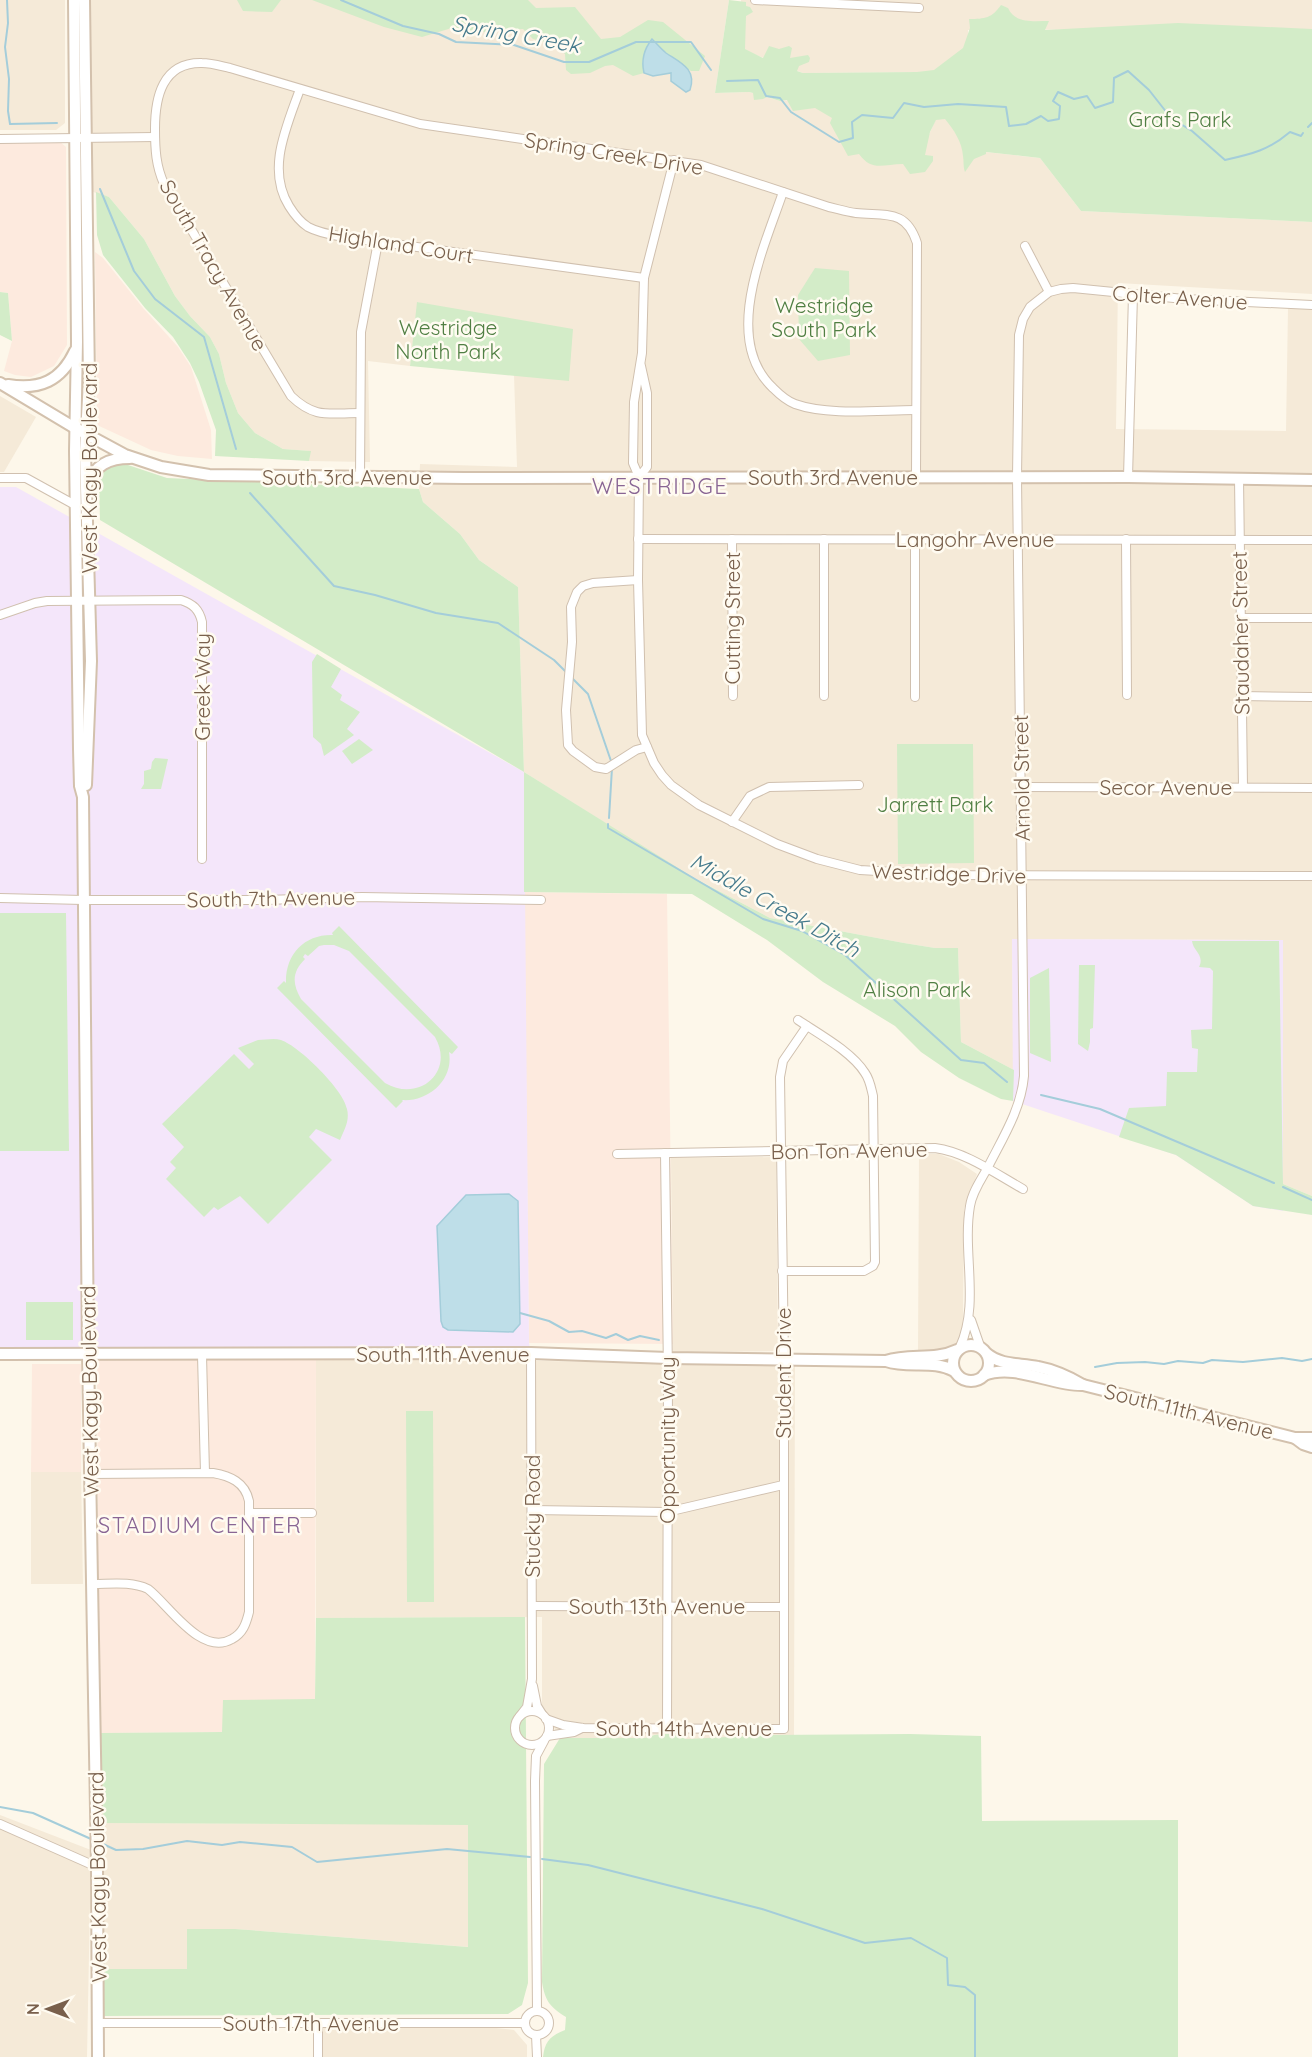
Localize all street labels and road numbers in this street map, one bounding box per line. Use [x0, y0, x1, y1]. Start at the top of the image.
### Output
street label: Spring Creek Drive [523, 126, 705, 180]
street label: South Tracy Avenue [154, 175, 274, 355]
street label: Highland Court [327, 220, 475, 268]
street label: Colter Avenue [1111, 279, 1249, 315]
street label: West Kagy Boulevard [76, 362, 102, 574]
street label: South 3rd Avenue [262, 464, 432, 490]
street label: South 3rd Avenue [748, 464, 918, 490]
street label: Langohr Avenue [896, 526, 1054, 552]
street label: Staudaher Street [1226, 551, 1254, 715]
street label: Cutting Street [719, 552, 745, 684]
street label: Greek Way [189, 633, 215, 741]
street label: Arnold Street [1007, 714, 1035, 842]
street label: Secor Avenue [1100, 774, 1232, 800]
street label: Westridge Drive [871, 857, 1027, 889]
street label: South 7th Avenue [186, 884, 356, 912]
street label: Bon Ton Avenue [770, 1136, 928, 1164]
street label: West Kagy Boulevard [74, 1285, 104, 1497]
street label: Student Drive [770, 1308, 796, 1439]
street label: South 11th Avenue [356, 1341, 530, 1367]
street label: Opportunity Way [654, 1356, 680, 1524]
street label: South 11th Avenue [1102, 1377, 1276, 1445]
street label: Stucky Road [519, 1455, 545, 1577]
street label: South 13th Avenue [569, 1593, 745, 1619]
street label: South 14th Avenue [596, 1715, 772, 1741]
street label: West Kagy Boulevard [82, 1771, 112, 1983]
street label: South 17th Avenue [223, 2010, 399, 2036]

